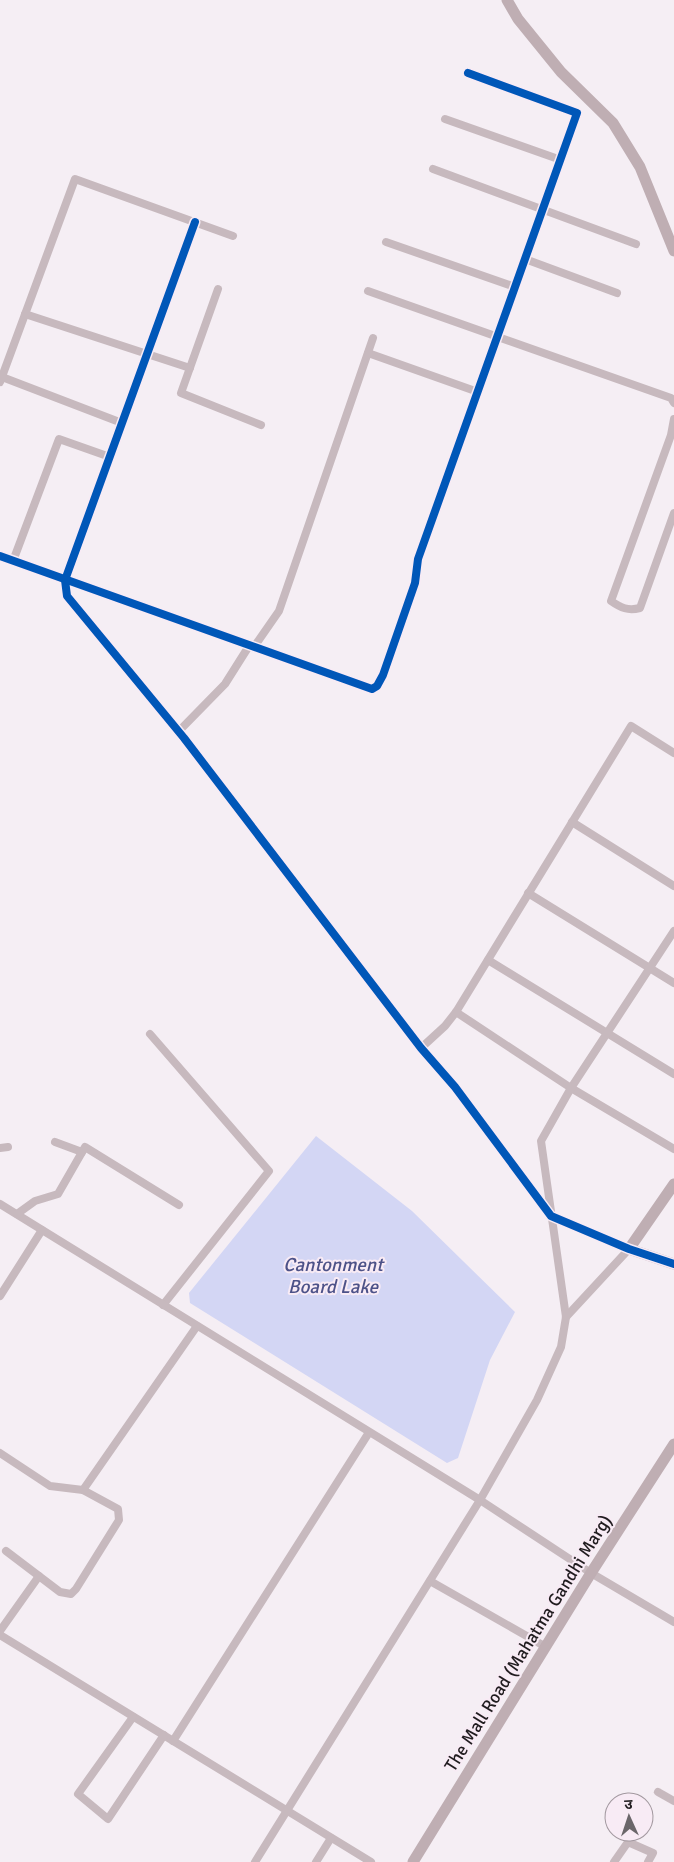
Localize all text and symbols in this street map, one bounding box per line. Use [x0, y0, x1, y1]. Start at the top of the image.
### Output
water label: Cantonment Board Lake [283, 1253, 385, 1299]
street label: The Mall Road (Mahatma Gandhi Marg) [440, 1511, 616, 1775]
north arrow [604, 1792, 654, 1842]
text: उ [624, 1796, 634, 1813]

